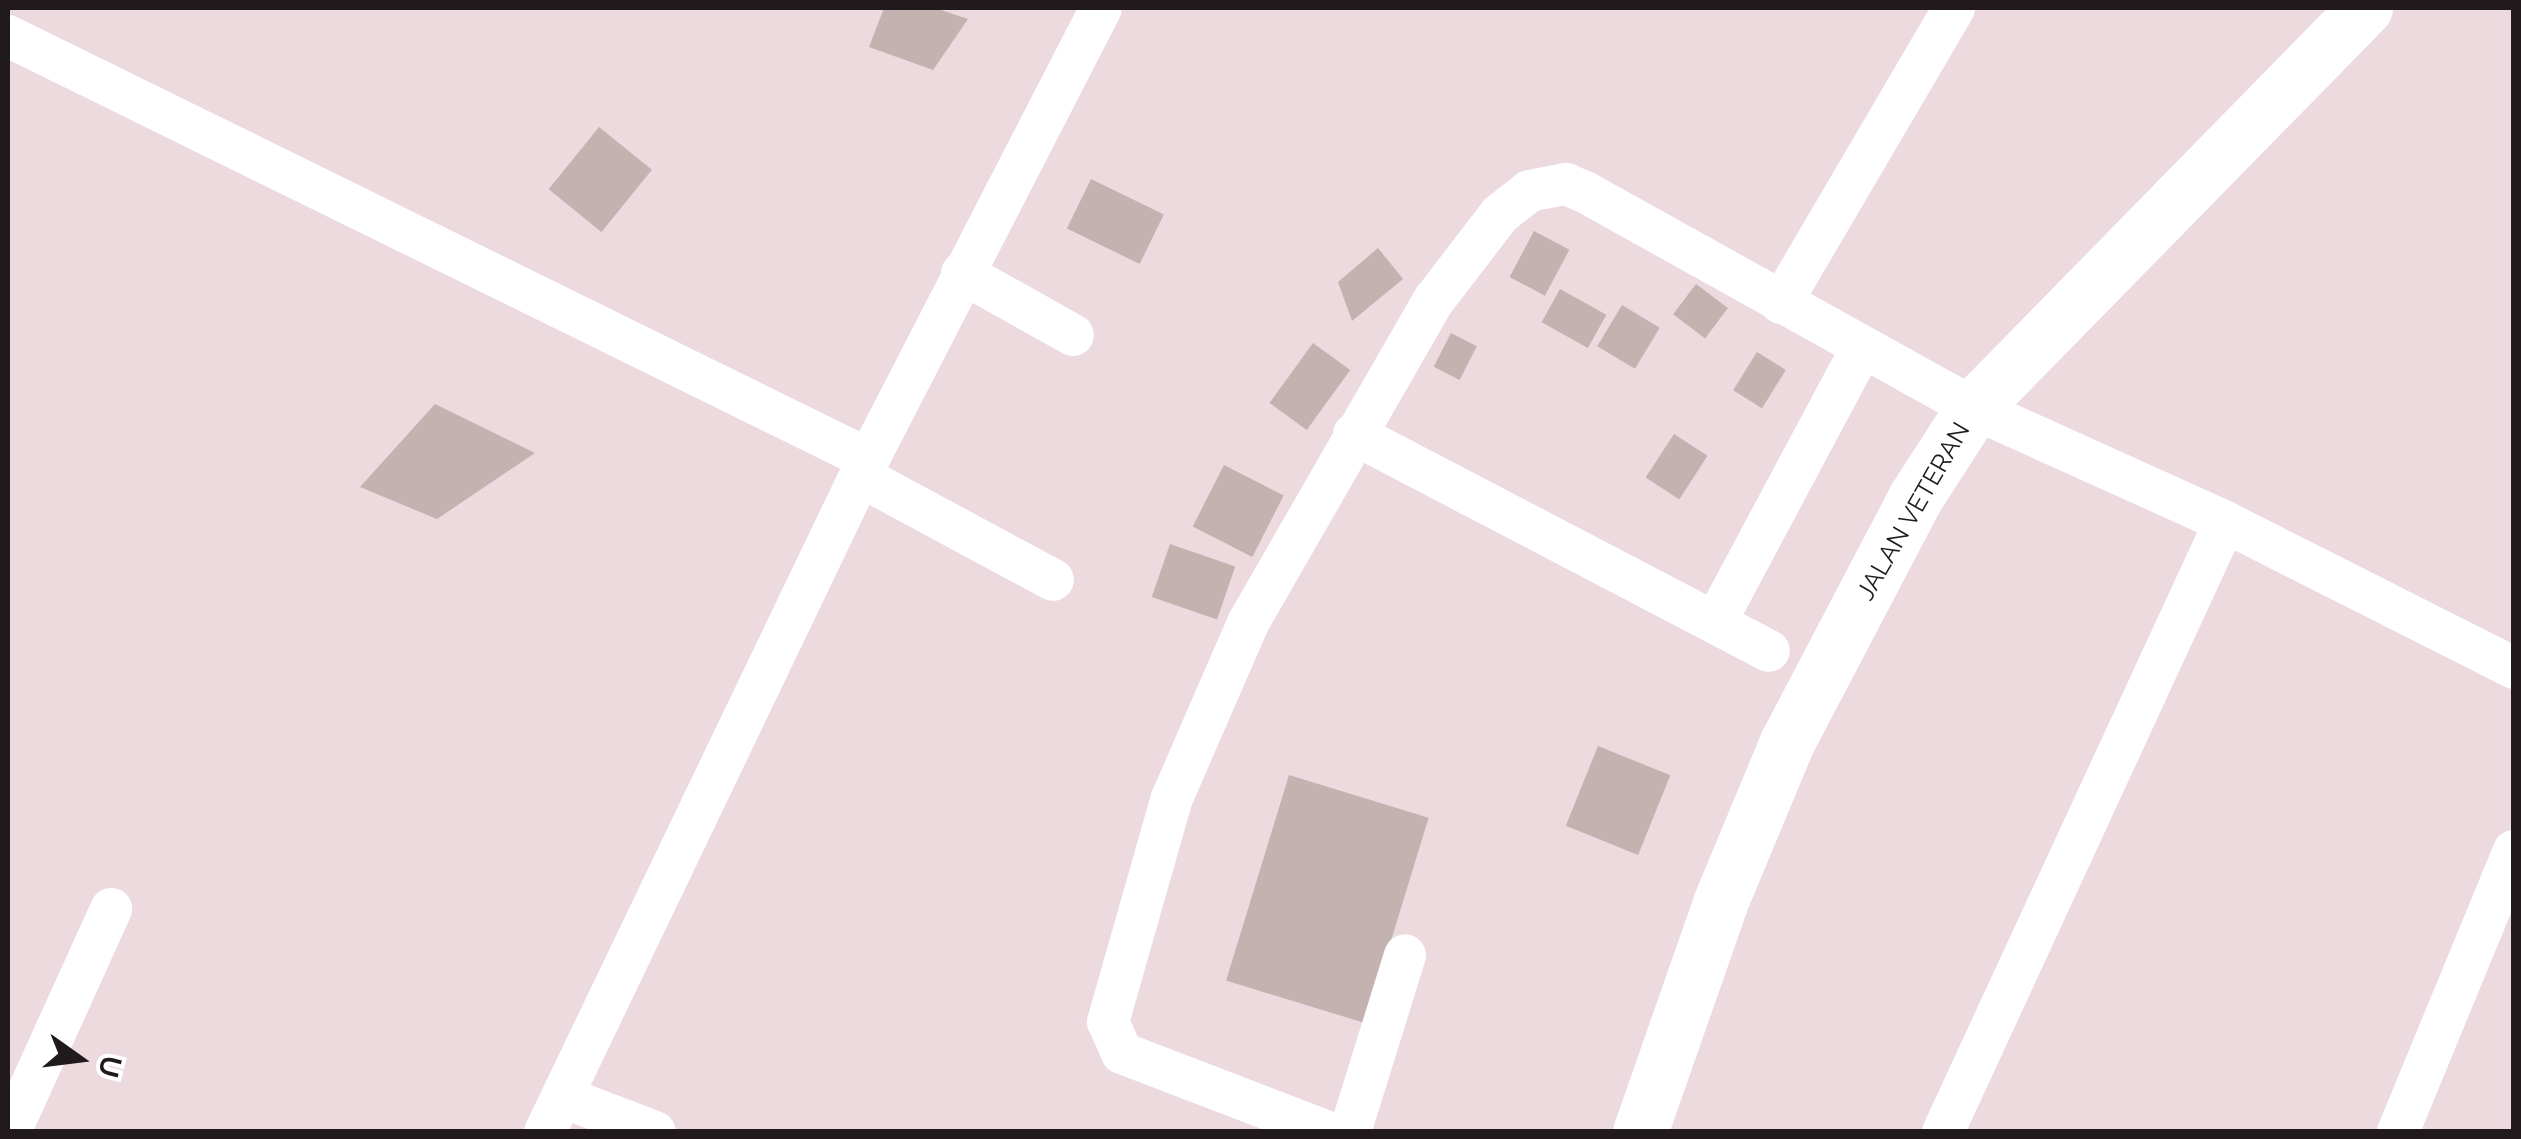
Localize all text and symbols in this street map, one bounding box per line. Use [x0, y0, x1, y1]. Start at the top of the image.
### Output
street label: JALAN VETERAN [1850, 417, 1976, 605]
north arrow [30, 1009, 130, 1109]
text: U [91, 1052, 128, 1081]

